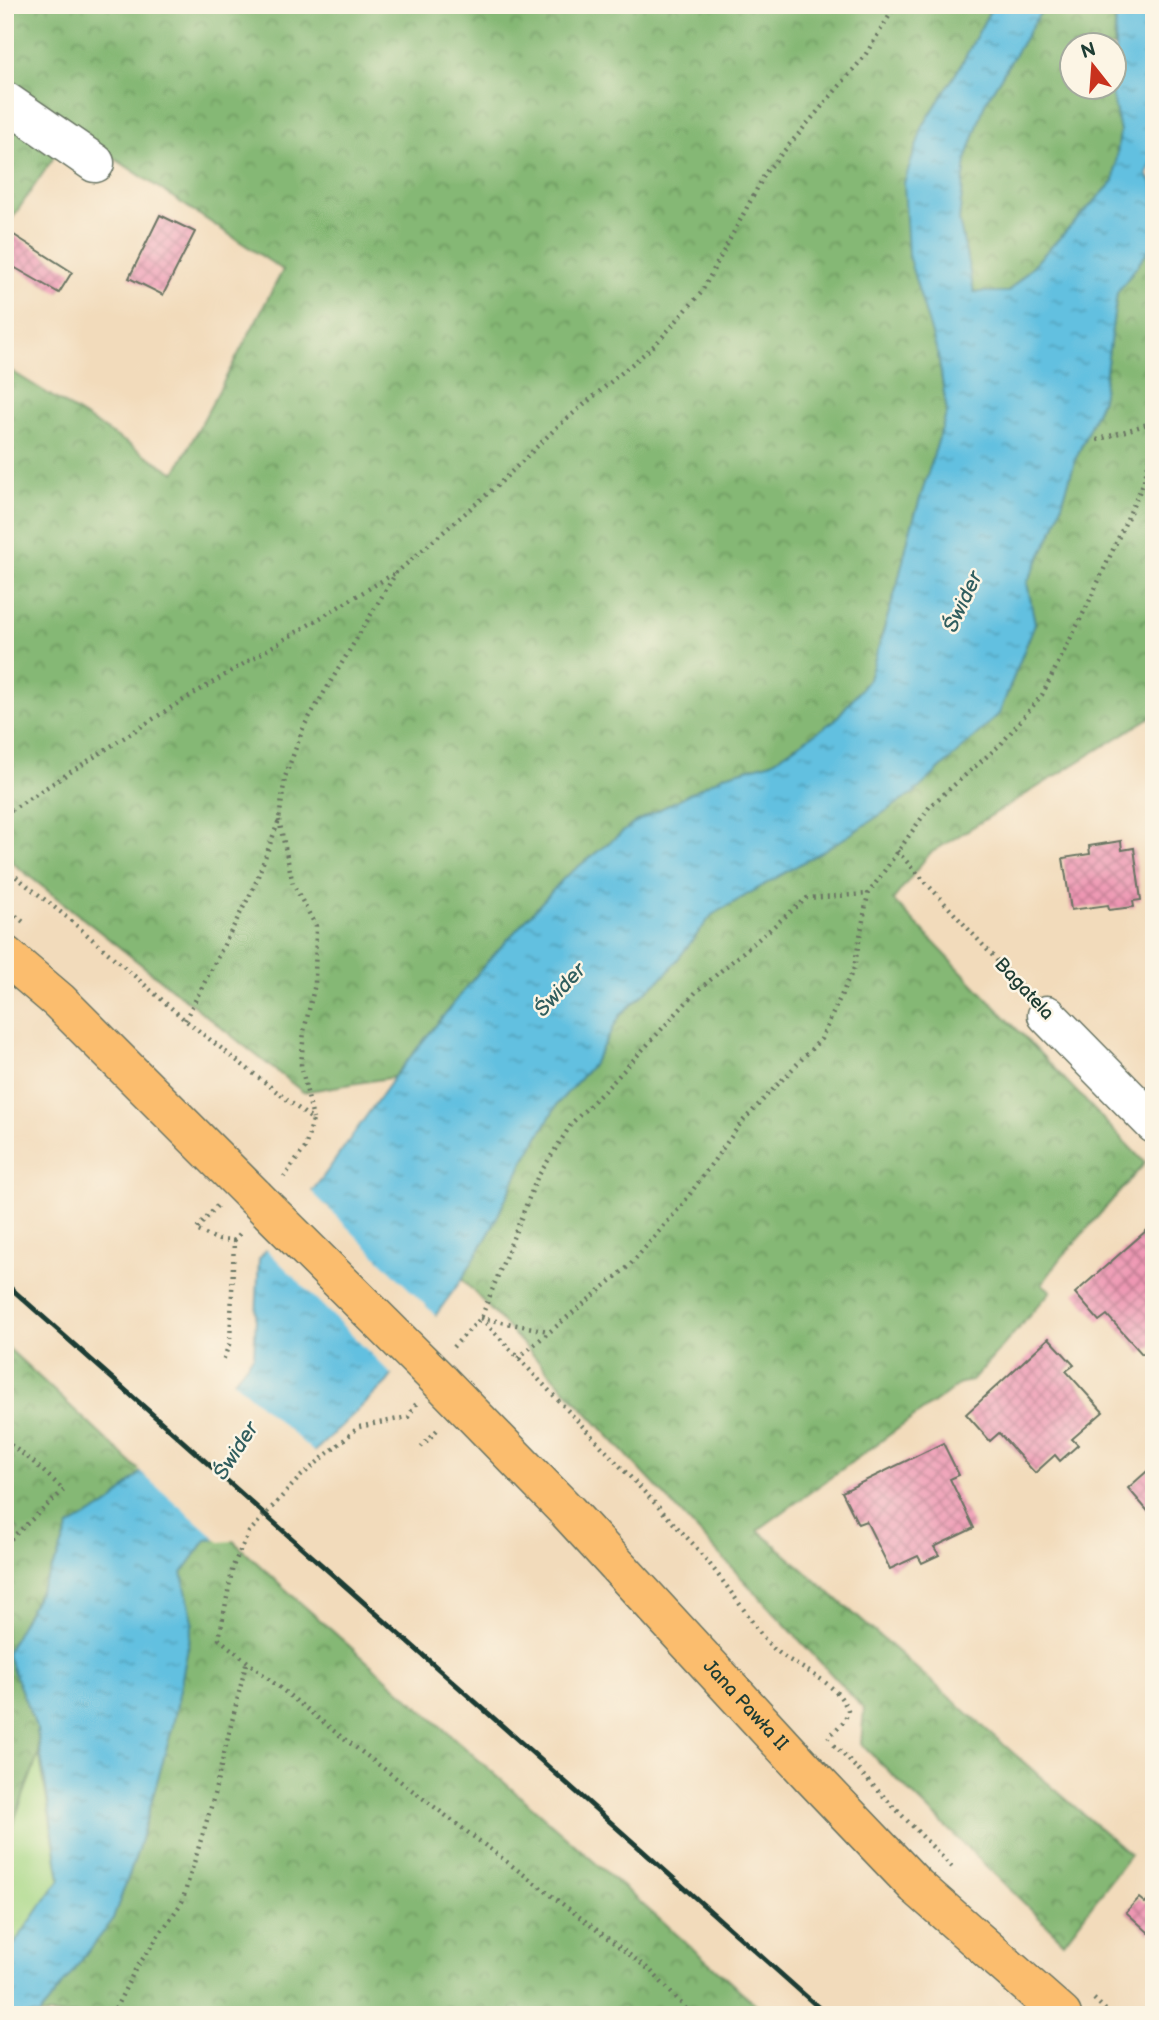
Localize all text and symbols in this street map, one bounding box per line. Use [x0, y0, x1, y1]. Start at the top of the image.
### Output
north arrow [1058, 32, 1128, 102]
text: N [1078, 38, 1099, 64]
water label: Świder [938, 566, 988, 636]
street label: Bagatela [989, 953, 1059, 1025]
water label: Świder [529, 957, 592, 1022]
water label: Świder [208, 1416, 265, 1485]
street label: Jana Pawła II [698, 1655, 793, 1755]

